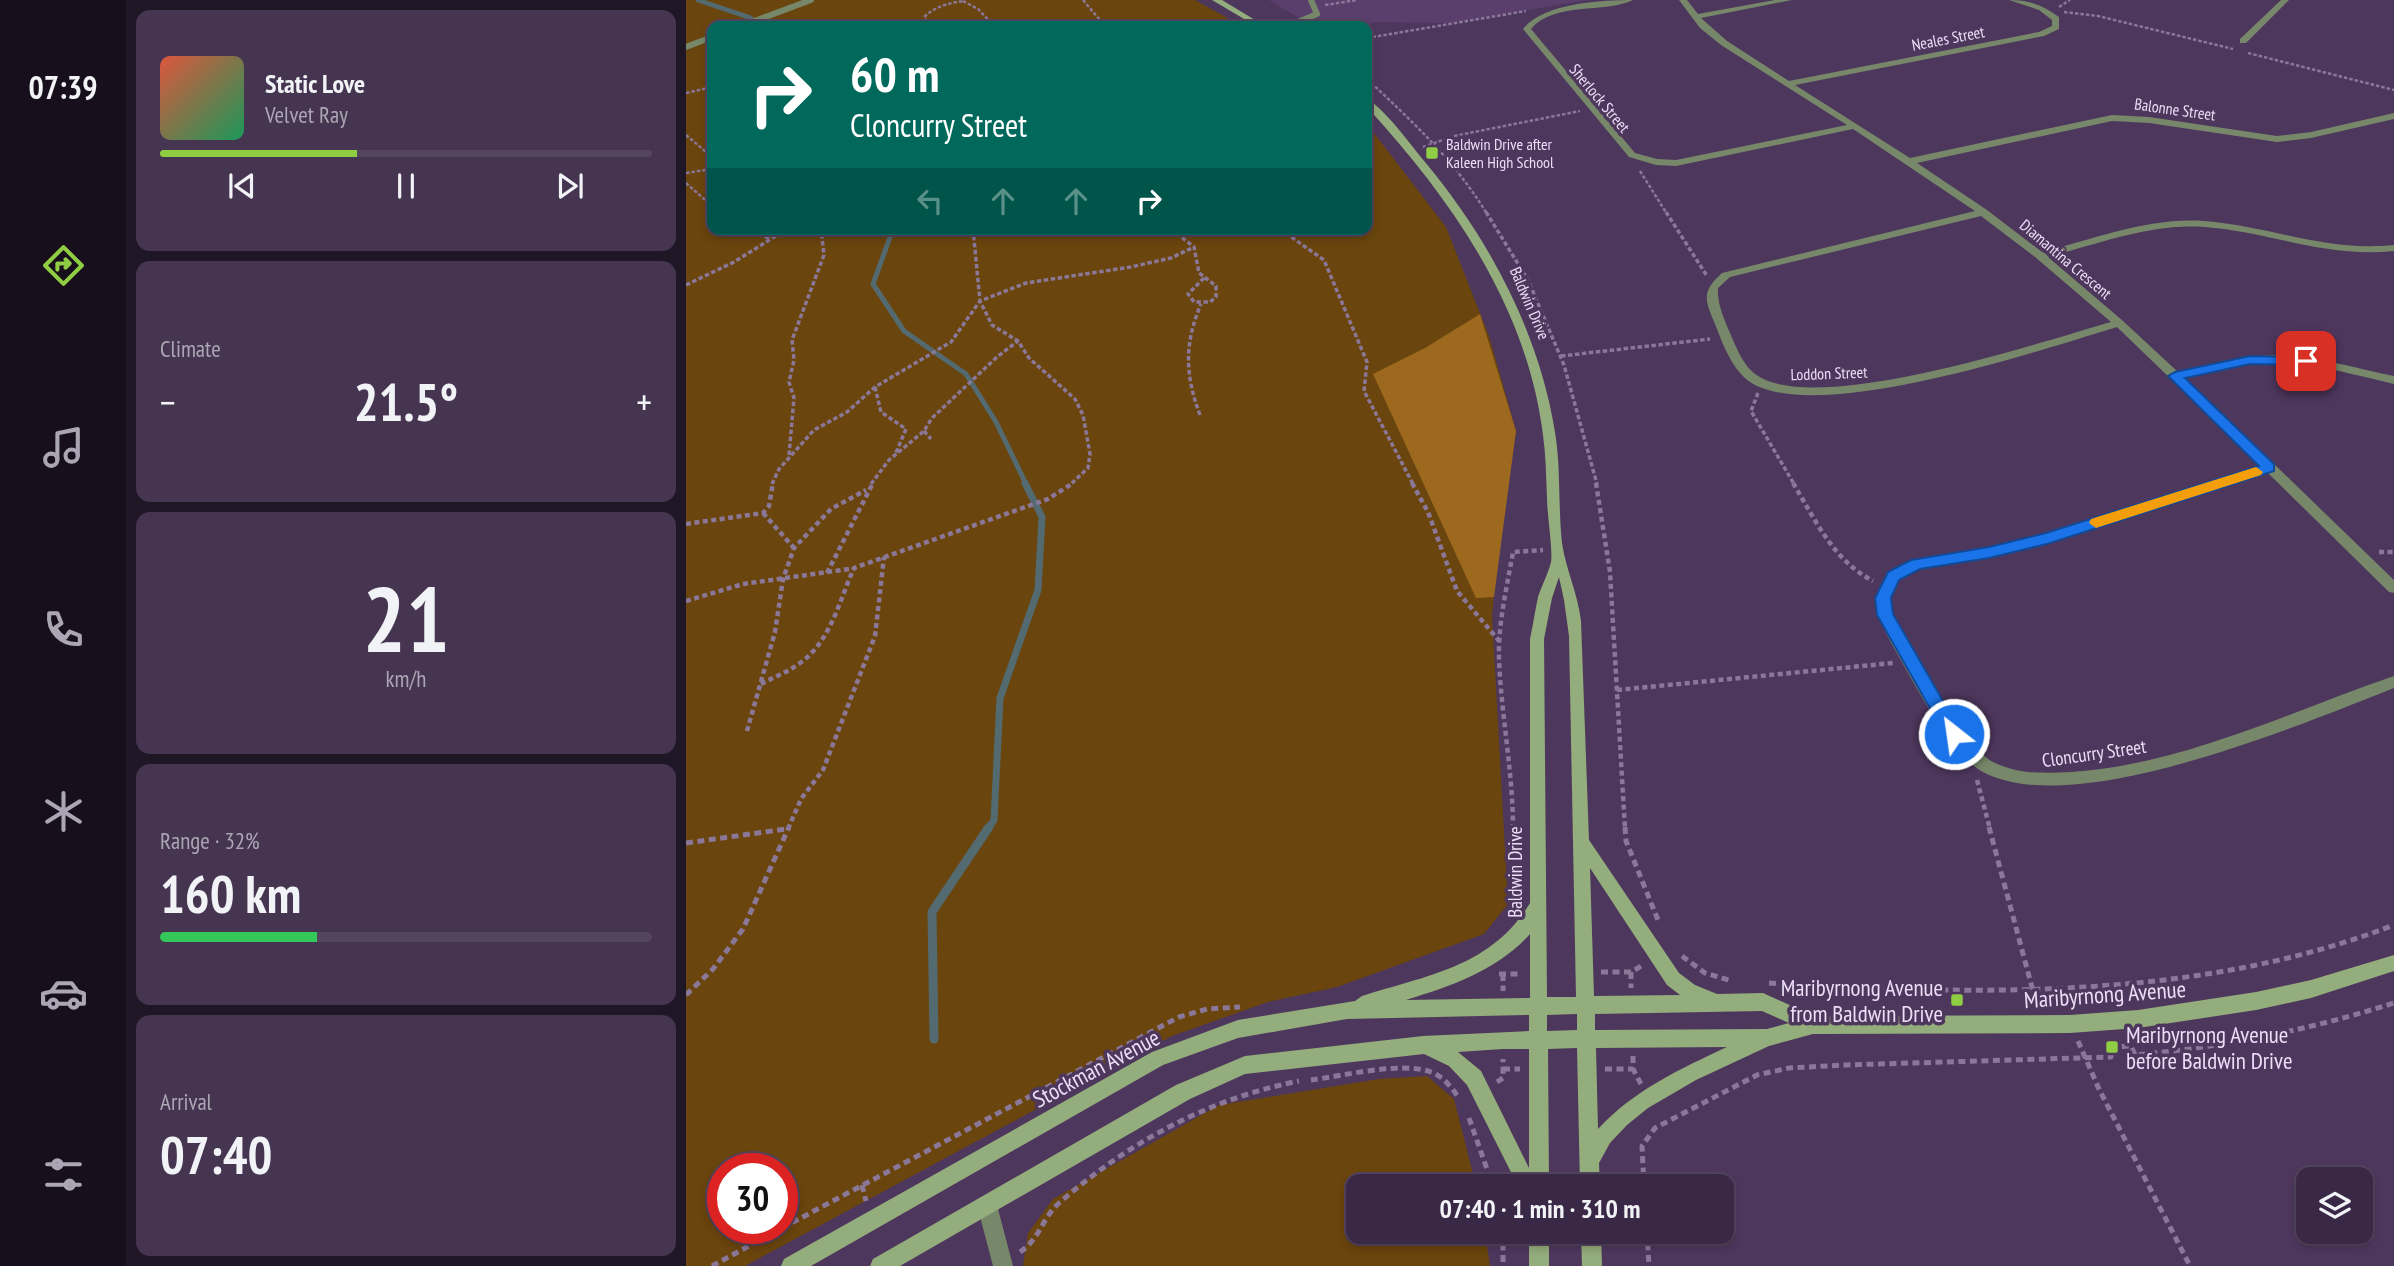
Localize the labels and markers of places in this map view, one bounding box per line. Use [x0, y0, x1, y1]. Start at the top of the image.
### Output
place label: Baldwin Drive after Kaleen High School [1446, 134, 1554, 172]
marker: Baldwin Drive after Kaleen High School [1424, 145, 1440, 161]
pin [2276, 331, 2336, 391]
place label: Maribyrnong Avenue from Baldwin Drive [1781, 973, 1943, 1028]
marker: Maribyrnong Avenue from Baldwin Drive [1949, 992, 1965, 1008]
place label: Maribyrnong Avenue before Baldwin Drive [2126, 1020, 2293, 1075]
marker: Maribyrnong Avenue before Baldwin Drive [2104, 1039, 2120, 1055]

